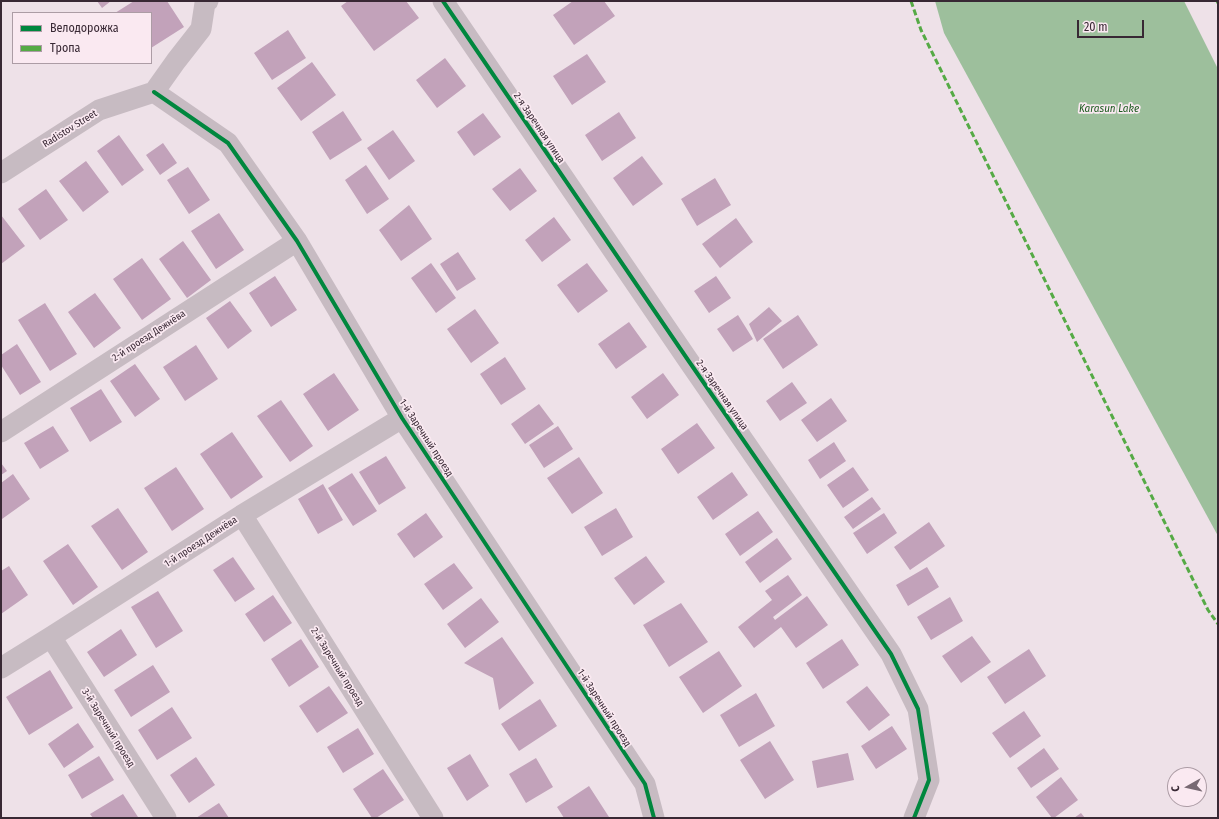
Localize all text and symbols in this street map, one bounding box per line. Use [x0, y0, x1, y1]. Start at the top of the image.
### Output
legend [12, 12, 152, 64]
scale bar [1079, 12, 1146, 38]
text: 20 m [1084, 20, 1108, 34]
text: Велодорожка [50, 21, 119, 35]
text: Тропа [50, 41, 81, 55]
street label: 2-я Заречная улица [511, 90, 567, 166]
water label: Karasun Lake [1079, 102, 1139, 116]
street label: Radistov Street [40, 107, 100, 151]
street label: 2-й проезд Дежнёва [110, 308, 188, 364]
street label: 2-я Заречная улица [693, 358, 751, 432]
street label: 1-й Заречный проезд [397, 397, 455, 479]
street label: 1-й проезд Дежнёва [162, 514, 240, 570]
street label: 2-й Заречный проезд [308, 626, 366, 708]
street label: 1-й Заречный проезд [575, 667, 633, 749]
street label: 3-й Заречный проезд [79, 686, 137, 770]
north arrow [1167, 767, 1207, 807]
text: С [1169, 785, 1182, 792]

